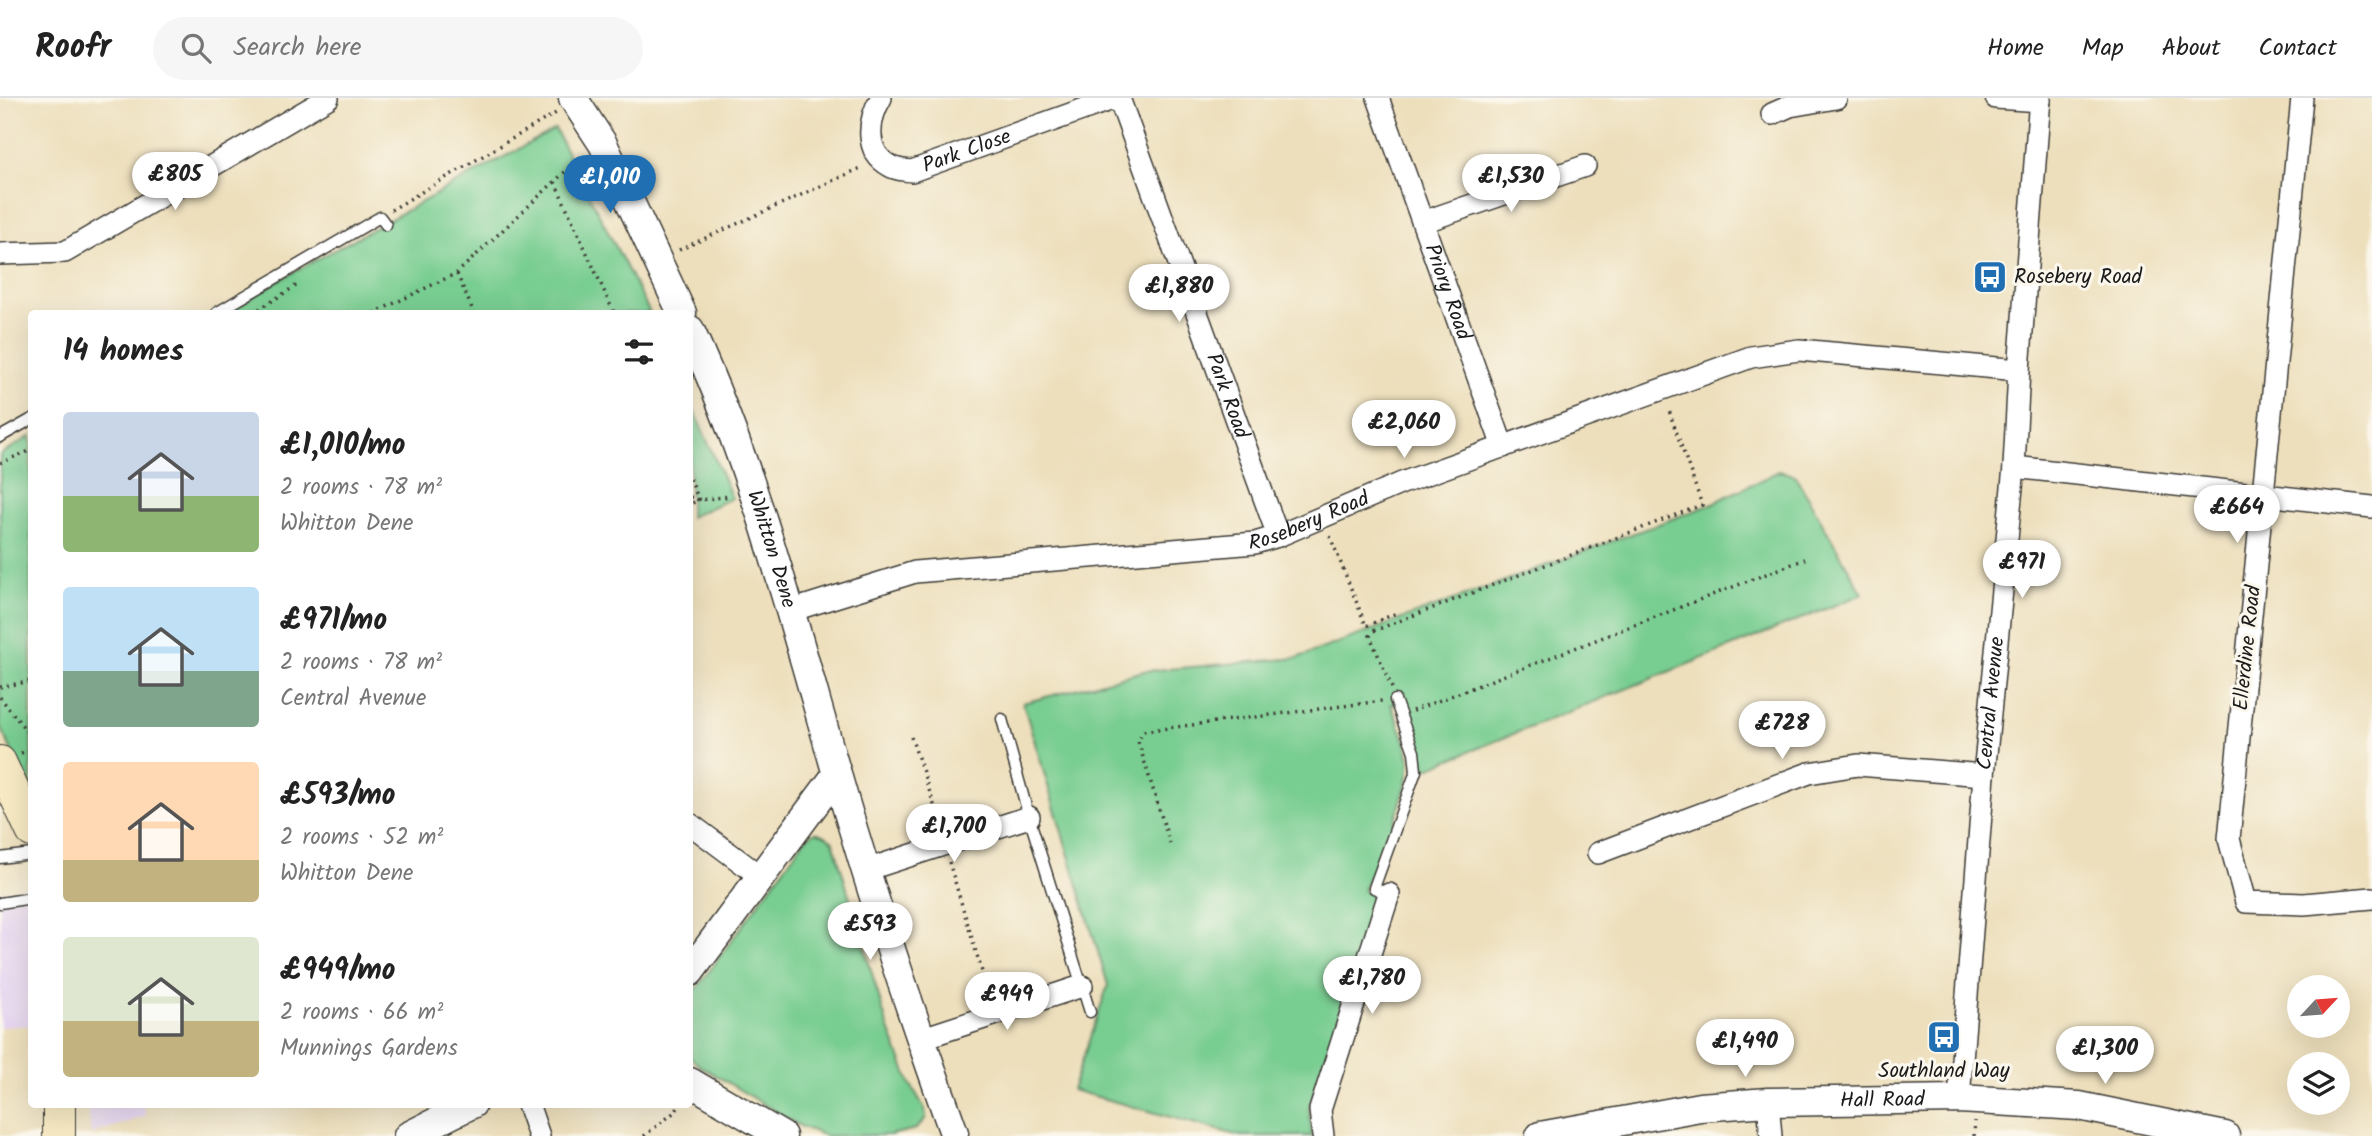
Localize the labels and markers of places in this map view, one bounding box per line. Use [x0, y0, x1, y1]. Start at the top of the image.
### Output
pin: £805 [134, 152, 216, 212]
pin: £1,530 [1454, 155, 1568, 214]
pin: £1,010 [553, 156, 667, 215]
bus stop icon: Rosebery Road [1971, 258, 2009, 296]
place label: Rosebery Road [2014, 261, 2142, 294]
pin: £1,880 [1122, 264, 1236, 324]
pin: £2,060 [1347, 400, 1461, 460]
pin: £664 [2196, 486, 2278, 545]
pin: £971 [1981, 540, 2063, 600]
pin: £728 [1741, 702, 1823, 761]
pin: £1,700 [897, 804, 1011, 864]
pin: £593 [829, 902, 911, 962]
pin: £1,780 [1315, 956, 1429, 1016]
pin: £949 [966, 972, 1048, 1032]
bus stop icon: Southland Way [1925, 1018, 1963, 1056]
pin: £1,490 [1688, 1020, 1802, 1079]
pin: £1,300 [2048, 1026, 2162, 1086]
place label: Southland Way [1878, 1055, 2010, 1088]

